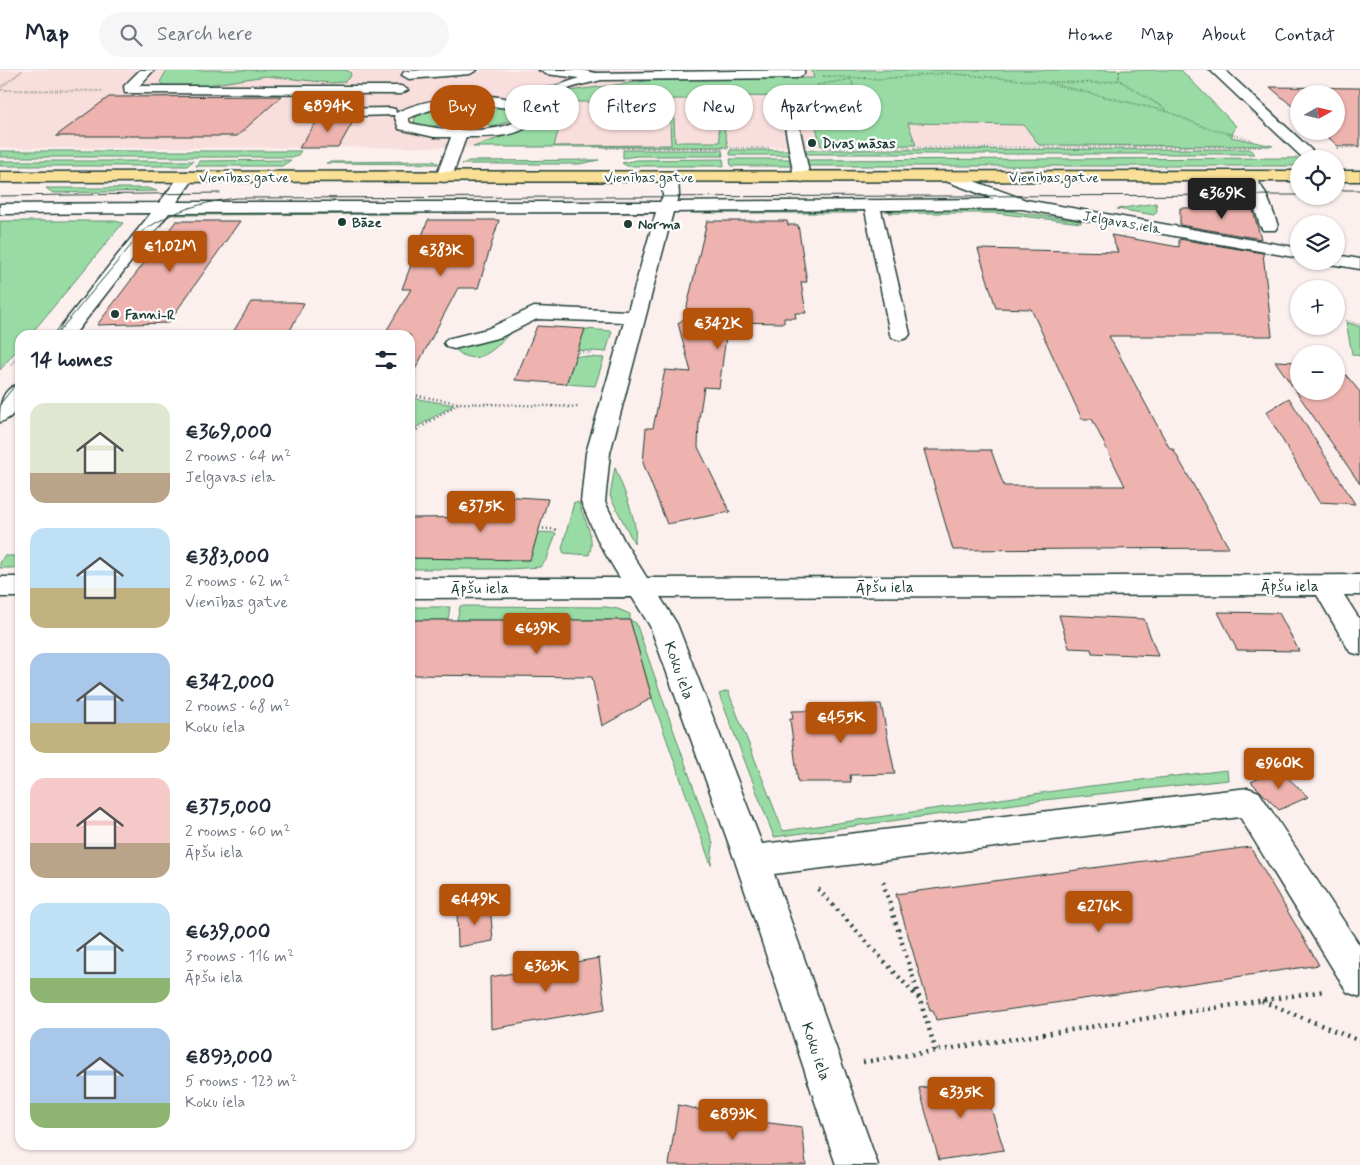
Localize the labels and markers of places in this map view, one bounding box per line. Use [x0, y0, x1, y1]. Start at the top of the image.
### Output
pin: €894K [293, 90, 363, 133]
place label: Divas māsas [822, 135, 896, 153]
marker: Divas māsas [806, 137, 818, 149]
pin: €369K [1187, 178, 1257, 220]
place label: Bāze [352, 214, 382, 232]
marker: Bāze [336, 216, 348, 228]
place label: Norma [638, 216, 681, 234]
marker: Norma [622, 218, 634, 230]
pin: €1.02M [129, 230, 211, 273]
pin: €383K [406, 234, 476, 277]
place label: Fanni-R [125, 306, 175, 324]
marker: Fanni-R [109, 308, 121, 320]
pin: €342K [683, 308, 753, 350]
pin: €375K [446, 490, 516, 533]
pin: €639K [502, 612, 572, 655]
pin: €455K [806, 702, 876, 744]
pin: €960K [1244, 748, 1314, 790]
pin: €449K [440, 884, 510, 926]
pin: €276K [1064, 890, 1134, 933]
pin: €363K [511, 950, 581, 993]
pin: €335K [926, 1076, 996, 1119]
pin: €893K [698, 1098, 768, 1141]

